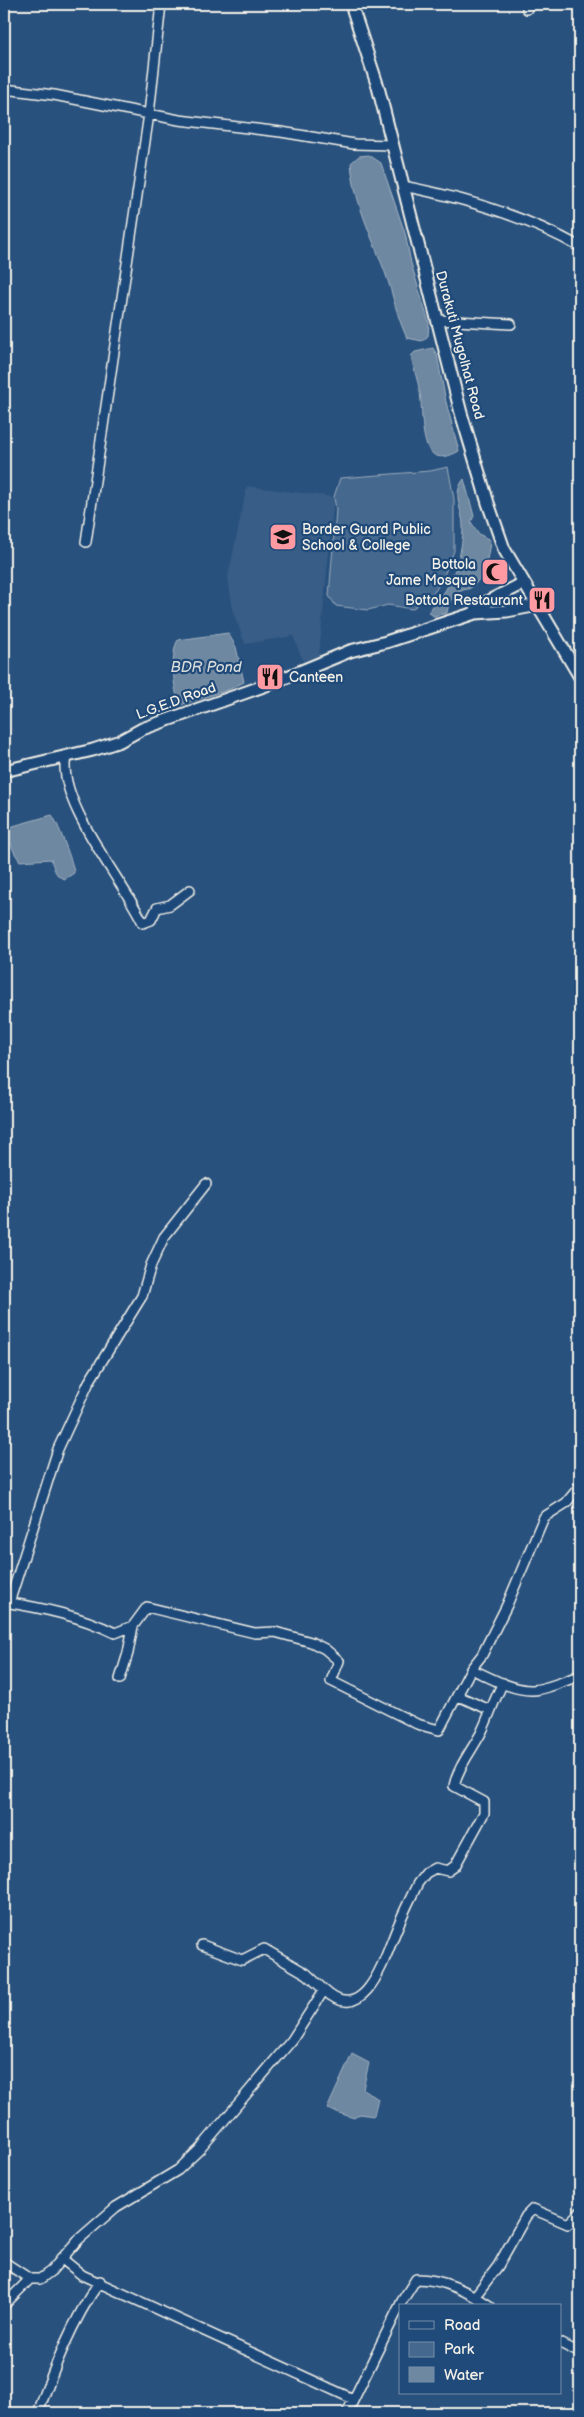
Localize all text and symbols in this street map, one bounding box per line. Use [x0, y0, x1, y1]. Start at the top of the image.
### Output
street label: Durakuti Mugolhat Road [432, 269, 488, 421]
place label: Border Guard Public School & College [302, 521, 431, 554]
school or university icon: Border Guard Public School & College [268, 522, 298, 552]
place label: Bottola Jame Mosque [386, 556, 476, 589]
mosque icon: Bottola Jame Mosque [480, 557, 510, 587]
restaurant icon: Bottola Restaurant [527, 585, 557, 615]
place label: Bottola Restaurant [405, 592, 524, 609]
water label: BDR Pond [170, 658, 242, 677]
restaurant icon: Canteen [255, 662, 285, 692]
place label: Canteen [289, 669, 343, 686]
street label: L.G.E.D Road [134, 679, 218, 723]
legend [399, 2304, 562, 2394]
text: Road [444, 2316, 480, 2335]
text: Park [444, 2340, 475, 2359]
text: Water [444, 2366, 484, 2385]

